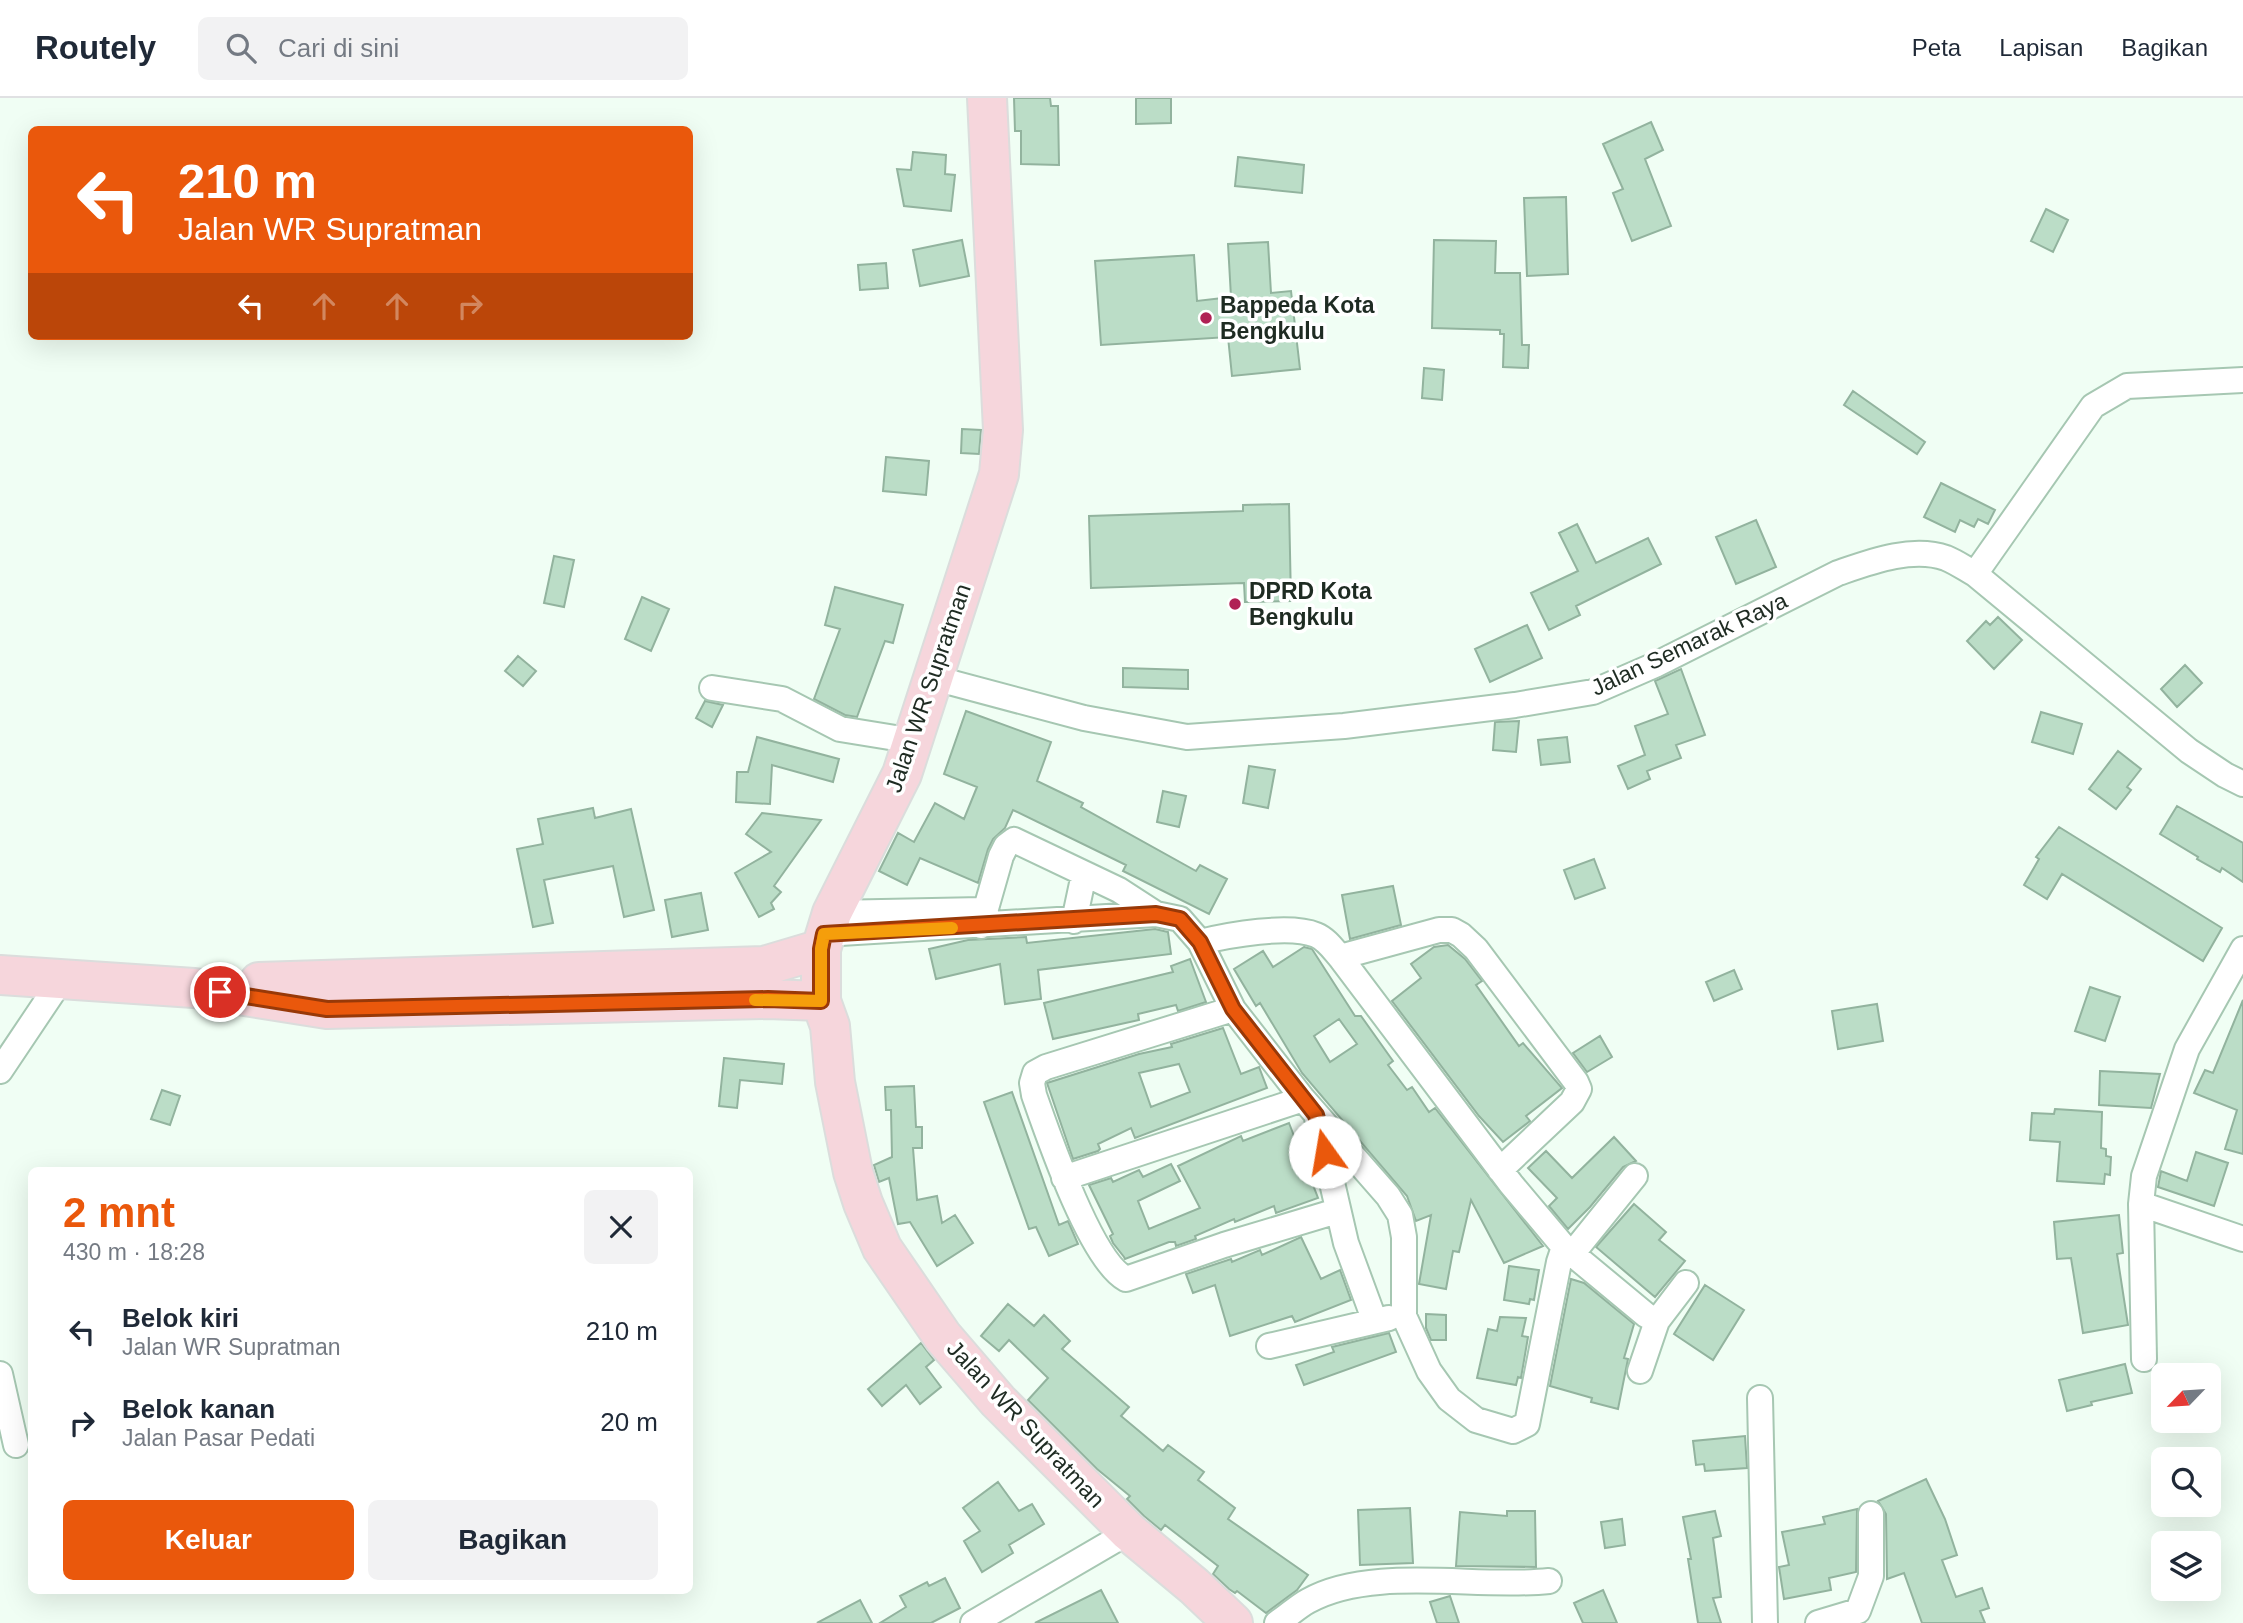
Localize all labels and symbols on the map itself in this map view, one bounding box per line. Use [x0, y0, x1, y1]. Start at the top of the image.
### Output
place label: Bappeda Kota Bengkulu [1220, 292, 1375, 344]
marker: Bappeda Kota Bengkulu [1198, 310, 1214, 326]
place label: DPRD Kota Bengkulu [1249, 578, 1372, 630]
street label: Jalan WR Supratman [880, 580, 976, 796]
street label: Jalan Semarak Raya [1587, 587, 1791, 701]
marker: DPRD Kota Bengkulu [1227, 596, 1243, 612]
pin [190, 962, 250, 1022]
position arrow [1288, 1115, 1362, 1189]
street label: Jalan WR Supratman [942, 1335, 1110, 1513]
north arrow [2151, 1363, 2221, 1433]

